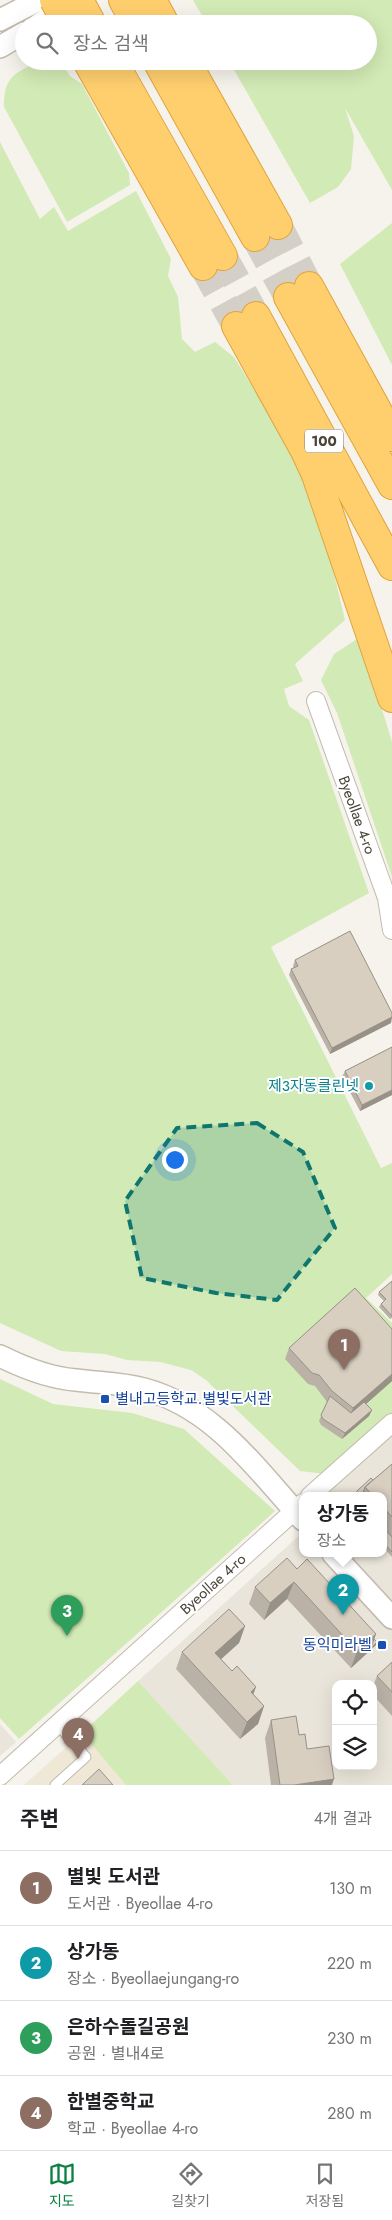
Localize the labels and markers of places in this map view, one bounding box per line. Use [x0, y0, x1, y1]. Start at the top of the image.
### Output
place label: 제3자동클린넷 [268, 1075, 359, 1097]
marker: 제3자동클린넷 [363, 1080, 375, 1092]
pin: 1 [328, 1329, 360, 1370]
place label: 별내고등학교.별빛도서관 [115, 1388, 272, 1410]
marker: 별내고등학교.별빛도서관 [99, 1393, 111, 1405]
pin: 2 [327, 1574, 359, 1615]
pin: 3 [51, 1595, 83, 1636]
place label: 동익미라벨 [303, 1634, 372, 1656]
marker: 동익미라벨 [376, 1639, 388, 1651]
pin: 4 [62, 1718, 94, 1759]

